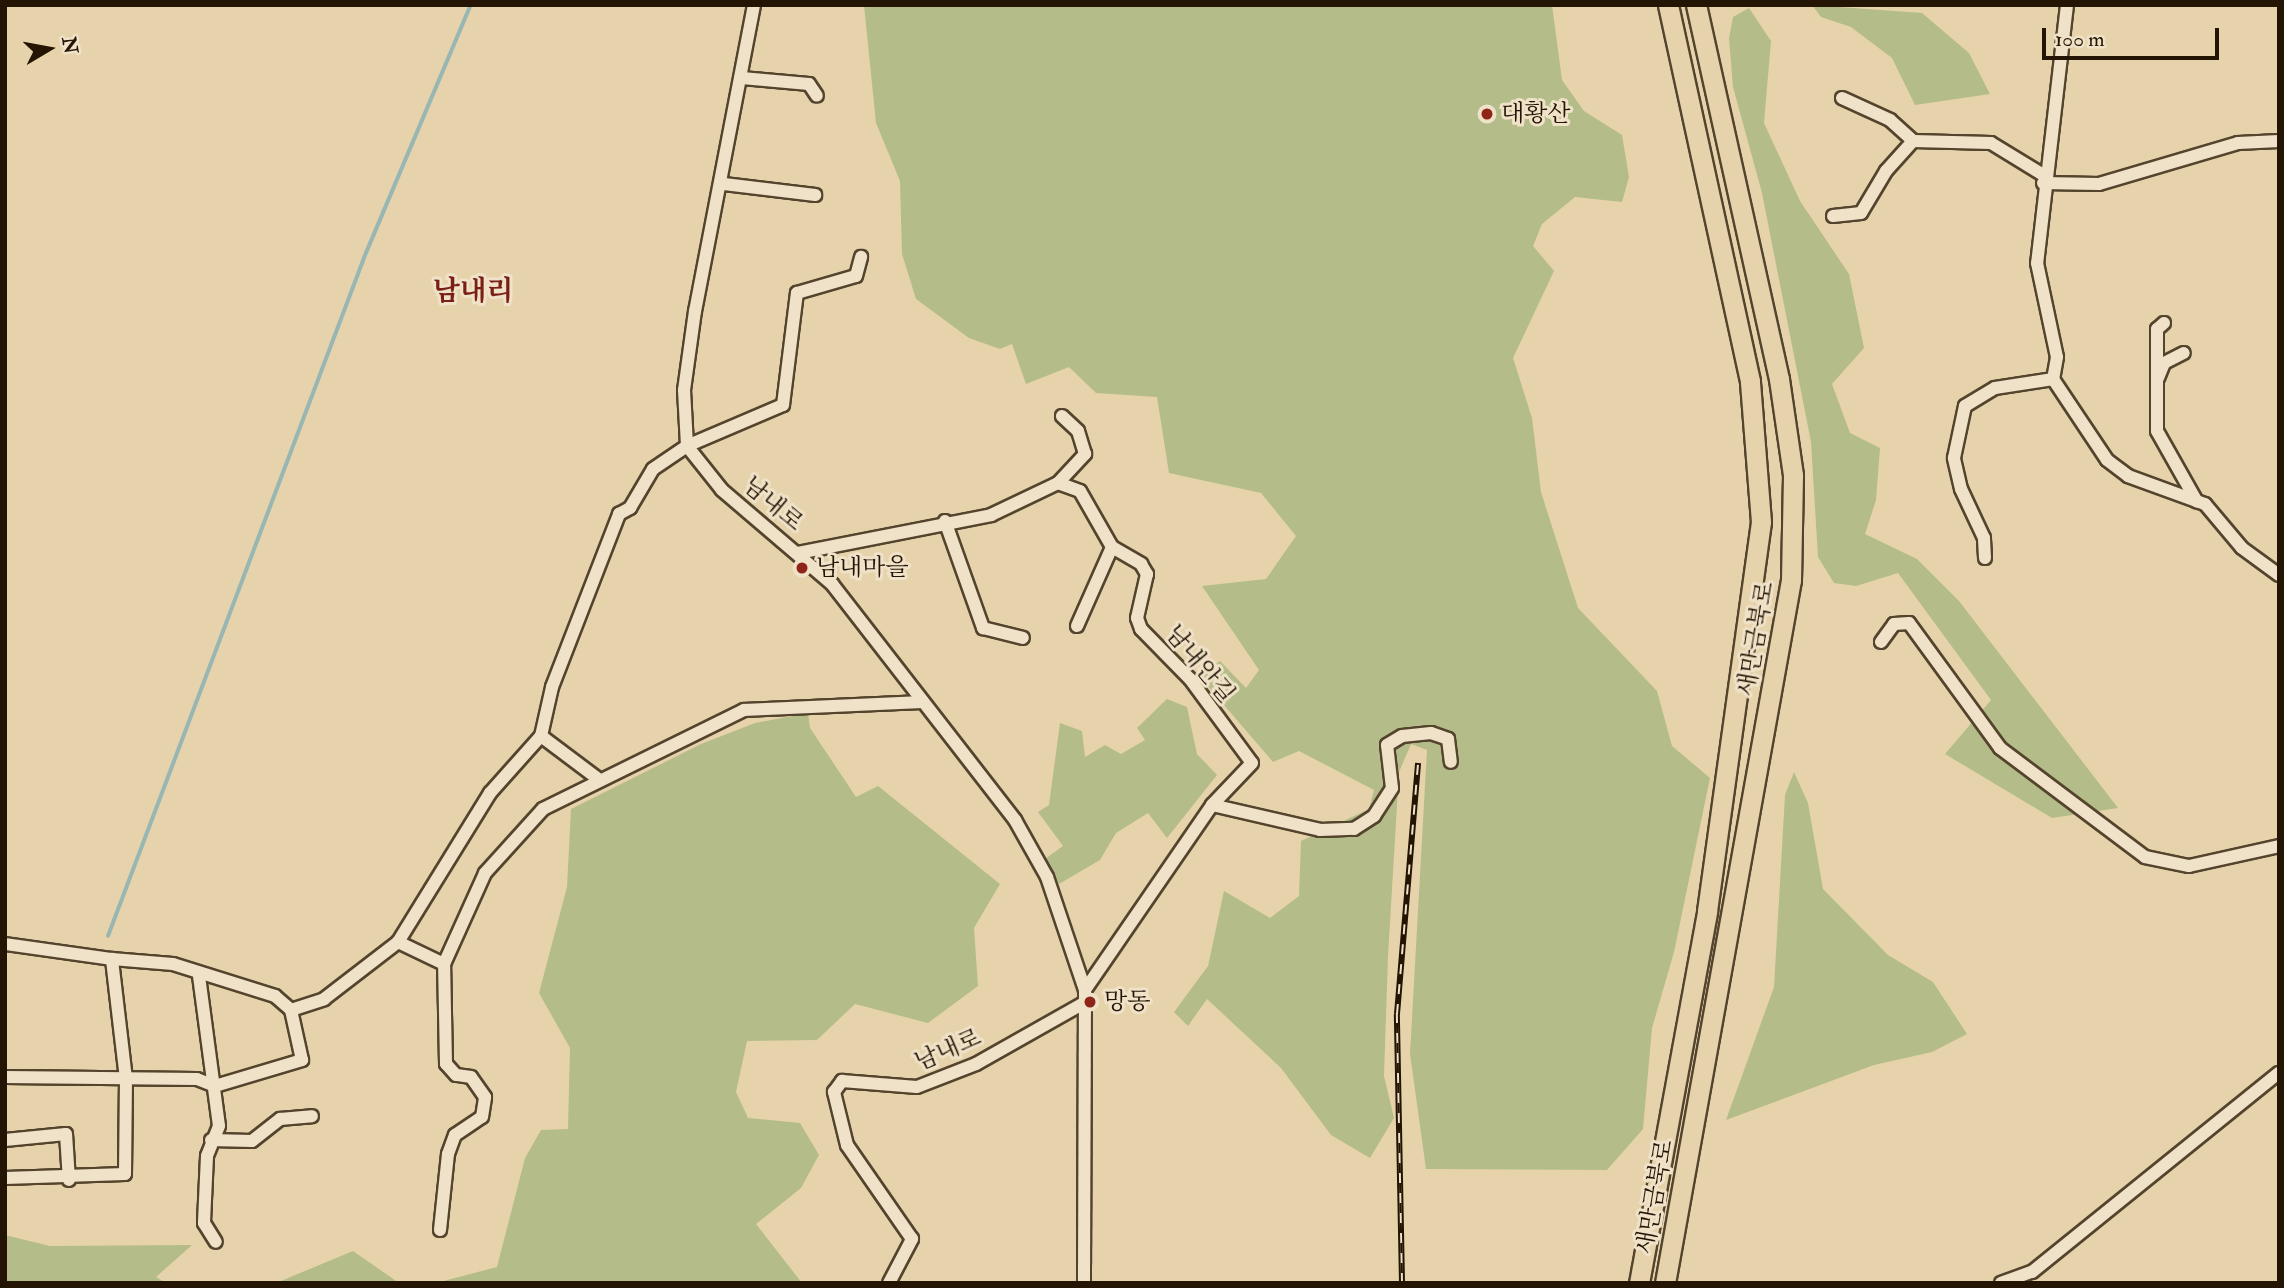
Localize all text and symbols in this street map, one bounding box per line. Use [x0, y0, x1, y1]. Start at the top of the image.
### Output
north arrow [14, 14, 84, 84]
scale bar [2046, 14, 2223, 58]
text: 100 m [2055, 26, 2105, 53]
text: N [56, 35, 83, 56]
place label: 대황산 [1501, 100, 1571, 128]
marker: 대황산 [1479, 106, 1495, 122]
district label: 남내리 [432, 275, 514, 309]
street label: 남내로 [737, 471, 809, 537]
place label: 남내마을 [816, 554, 909, 582]
marker: 남내마을 [794, 560, 810, 576]
street label: 새만금북로 [1732, 579, 1780, 699]
street label: 남내안길 [1159, 619, 1241, 709]
place label: 망동 [1104, 988, 1150, 1016]
marker: 망동 [1082, 994, 1098, 1010]
street label: 남내로 [910, 1023, 986, 1077]
street label: 새만금북로 [1631, 1137, 1679, 1257]

